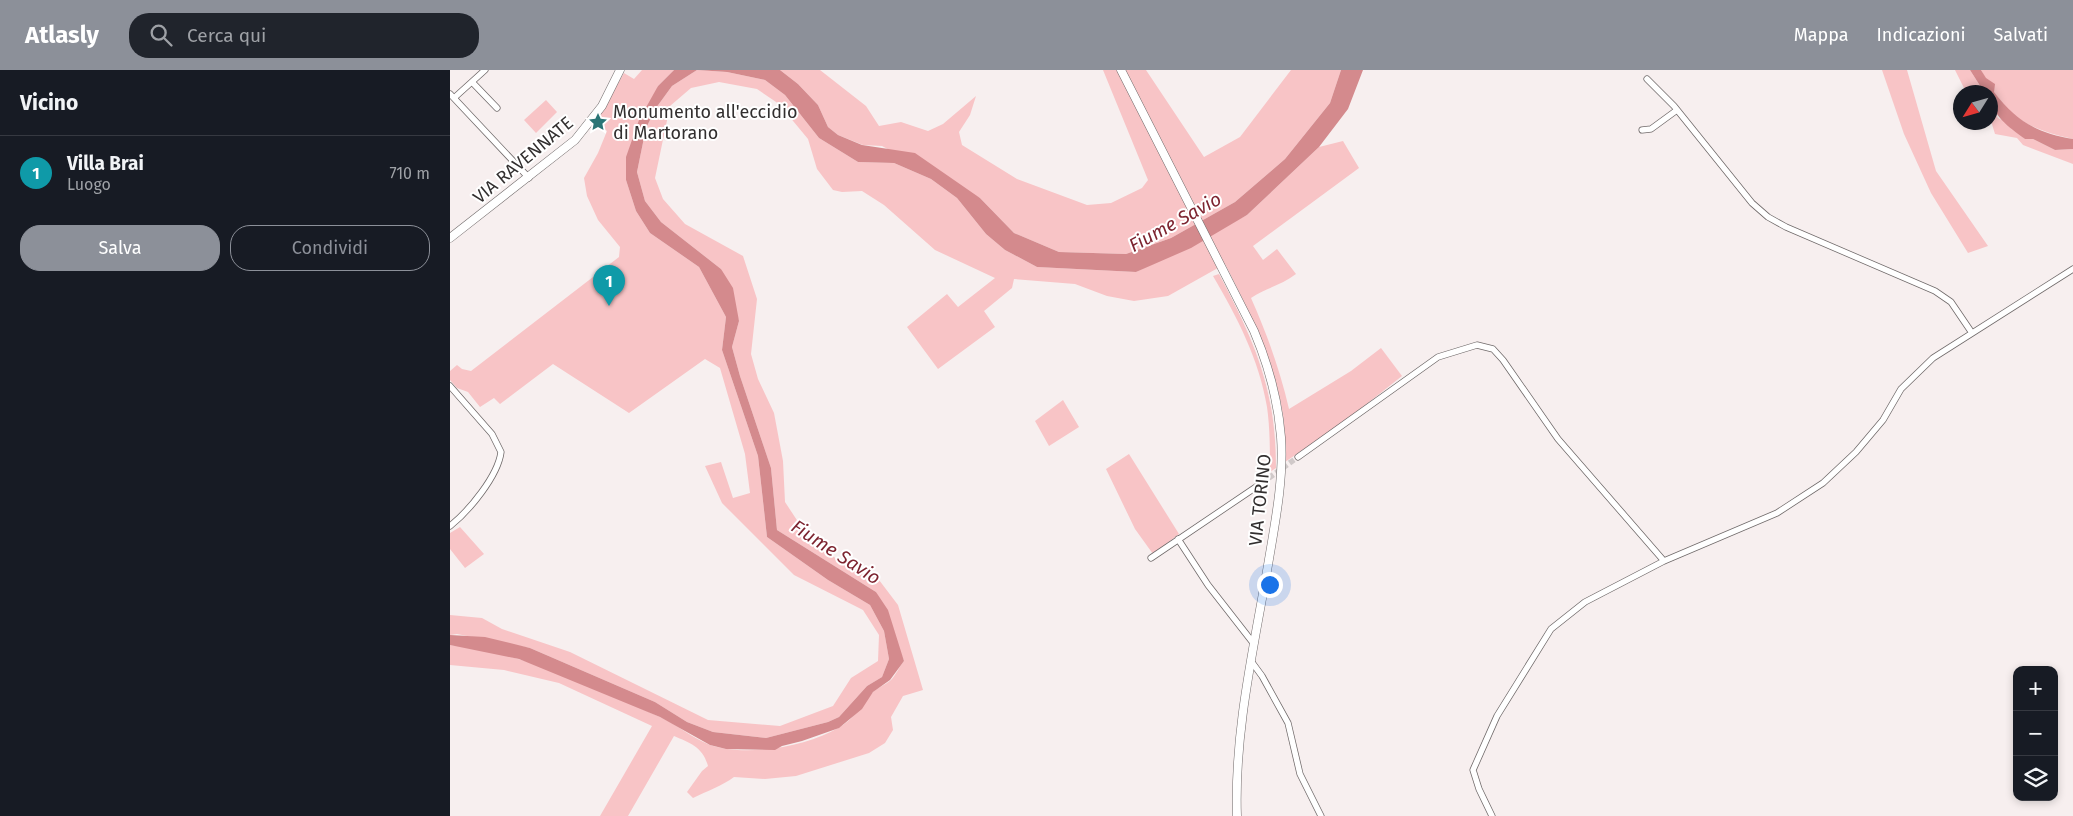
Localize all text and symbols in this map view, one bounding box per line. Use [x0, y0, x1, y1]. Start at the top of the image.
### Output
search box [129, 13, 479, 58]
text: Atlasly [25, 21, 99, 49]
icon: search [147, 21, 175, 49]
text: Cerca qui [187, 24, 266, 47]
text: Mappa [1794, 24, 1849, 46]
text: Indicazioni [1877, 24, 1966, 46]
text: Salvati [1994, 24, 2048, 46]
north arrow [1953, 85, 1998, 130]
text: Vicino [20, 90, 78, 116]
place label: Monumento all'eccidio di Martorano [613, 101, 798, 144]
place icon: Monumento all'eccidio di Martorano [587, 111, 609, 133]
street label: VIA RAVENNATE [468, 112, 578, 208]
text: Villa Brai [67, 152, 144, 175]
text: 1 [32, 164, 40, 183]
text: 710 m [389, 164, 430, 183]
text: Luogo [67, 175, 111, 194]
water label: Fiume Savio [1125, 187, 1225, 257]
button: Salva [20, 225, 220, 271]
button: Condividi [230, 225, 430, 271]
pin: 1 [593, 265, 625, 306]
street label: VIA TORINO [1244, 453, 1276, 547]
water label: Fiume Savio [787, 515, 885, 589]
your location [1257, 572, 1283, 598]
map controls [2013, 666, 2058, 801]
button: + [2013, 666, 2058, 711]
button: − [2013, 711, 2058, 756]
button: layers [2013, 756, 2058, 801]

